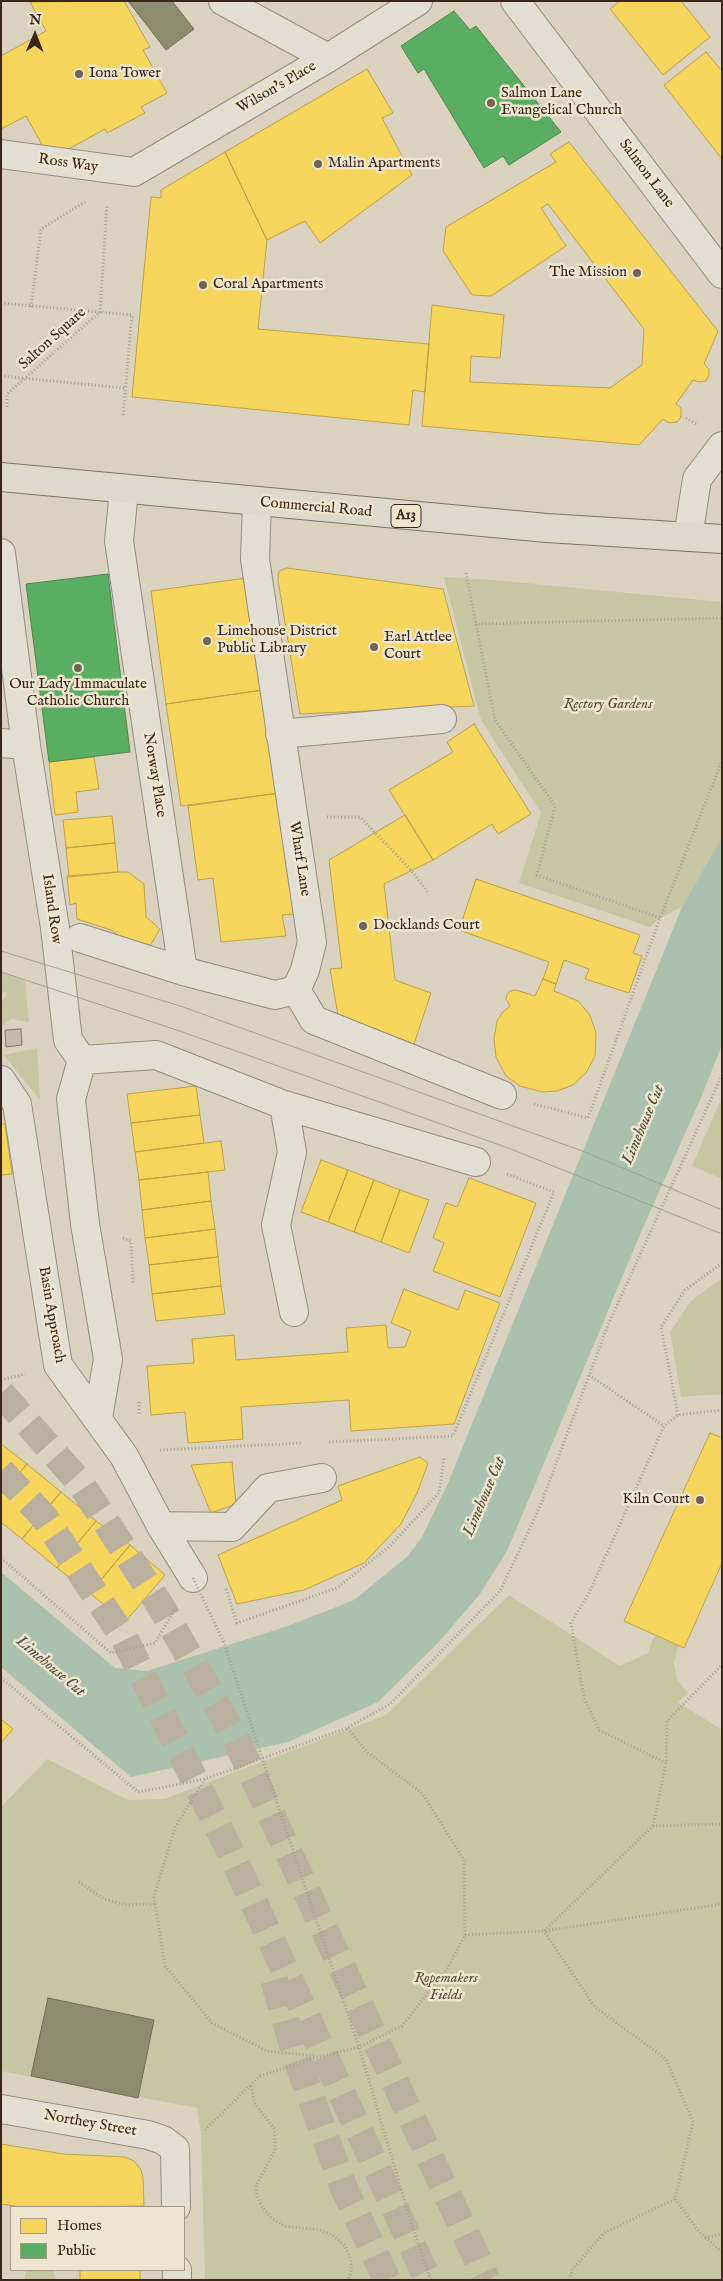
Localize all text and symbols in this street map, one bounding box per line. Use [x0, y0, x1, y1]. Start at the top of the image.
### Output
north arrow [10, 10, 60, 60]
text: N [29, 11, 41, 29]
street label: Wilson's Place [234, 58, 320, 118]
place label: Iona Tower [89, 65, 161, 83]
marker: Iona Tower [73, 68, 85, 80]
place label: Salmon Lane Evangelical Church [501, 85, 622, 120]
marker: Salmon Lane Evangelical Church [485, 97, 497, 109]
street label: Salmon Lane [614, 136, 678, 212]
street label: Ross Way [37, 151, 99, 177]
place label: Malin Apartments [328, 155, 440, 173]
marker: Malin Apartments [312, 158, 324, 170]
place label: The Mission [549, 264, 627, 282]
marker: The Mission [631, 267, 643, 279]
place label: Coral Apartments [213, 276, 323, 294]
marker: Coral Apartments [197, 279, 209, 291]
street label: Salton Square [16, 304, 90, 374]
street label: Commercial Road [259, 494, 373, 522]
road number: A13 [391, 504, 421, 528]
place label: Limehouse District Public Library [217, 623, 337, 658]
place label: Earl Attlee Court [384, 629, 452, 664]
marker: Limehouse District Public Library [201, 635, 213, 647]
marker: Earl Attlee Court [368, 641, 380, 653]
marker: Our Lady Immaculate Catholic Church [72, 662, 84, 674]
place label: Our Lady Immaculate Catholic Church [9, 676, 147, 711]
park label: Rectory Gardens [564, 696, 652, 714]
street label: Norway Place [138, 731, 170, 819]
street label: Wharf Lane [284, 820, 314, 898]
street label: Island Row [37, 873, 65, 945]
place label: Docklands Court [373, 917, 480, 935]
marker: Docklands Court [357, 920, 369, 932]
water label: Limehouse Cut [619, 1082, 669, 1168]
street label: Basin Approach [34, 1265, 68, 1365]
water label: Limehouse Cut [460, 1454, 510, 1540]
place label: Kiln Court [623, 1491, 690, 1509]
marker: Kiln Court [694, 1494, 706, 1506]
water label: Limehouse Cut [11, 1632, 89, 1702]
park label: Ropemakers Fields [414, 1970, 478, 2005]
street label: Northey Street [42, 2107, 138, 2141]
legend [10, 2206, 185, 2271]
text: Homes [57, 2216, 101, 2235]
text: Public [57, 2241, 96, 2260]

